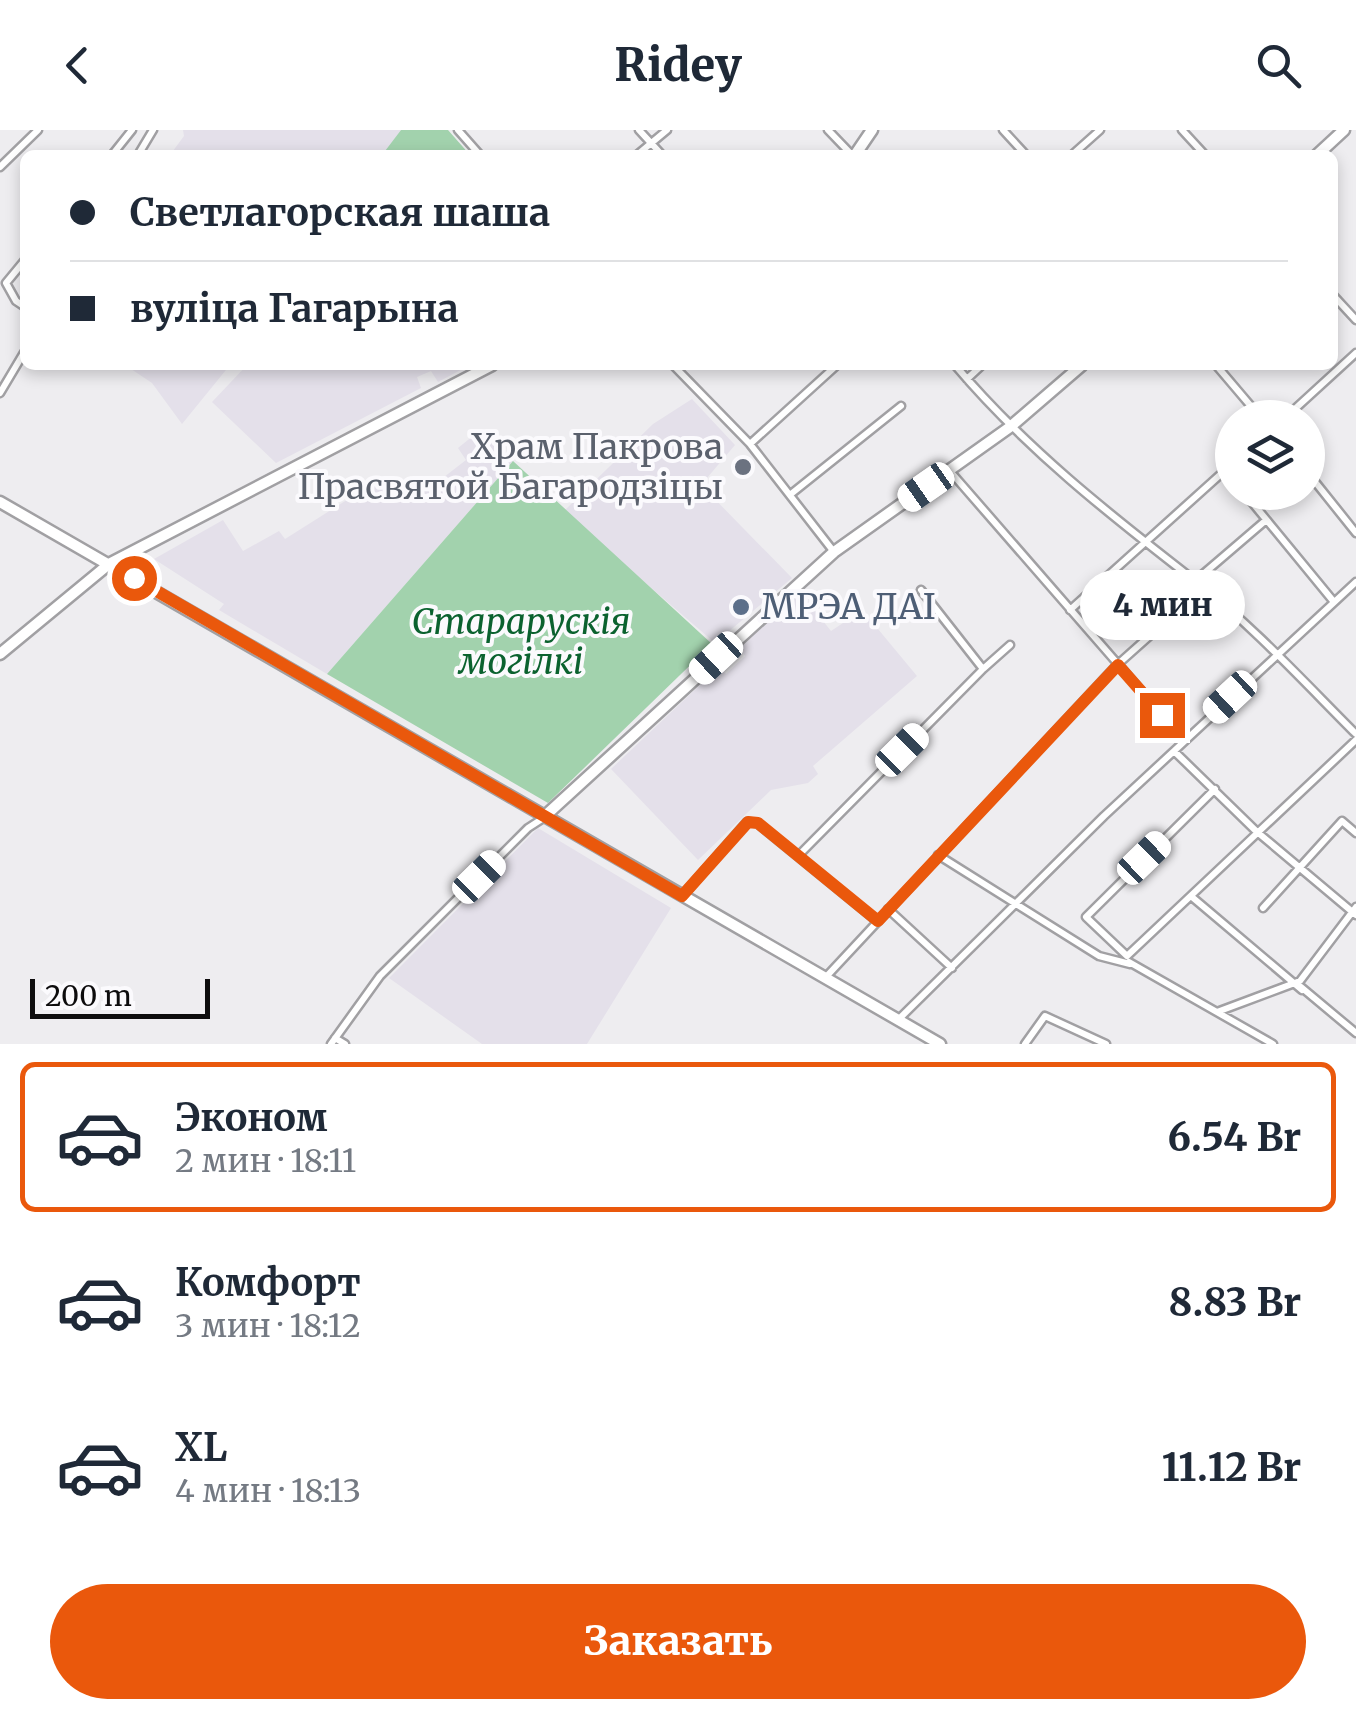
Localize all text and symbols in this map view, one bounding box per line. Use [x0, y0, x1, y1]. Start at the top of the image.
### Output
text: Ridey [614, 37, 742, 93]
icon: back [50, 38, 105, 93]
icon: search [1251, 38, 1306, 93]
text: Светлагорская шаша [130, 189, 550, 236]
text: вуліца Гагарына [130, 285, 459, 332]
map controls [1215, 400, 1325, 510]
button: layers [1215, 400, 1325, 510]
place label: Храм Пакрова Прасвятой Багародзіцы [298, 425, 723, 509]
marker: Храм Пакрова Прасвятой Багародзіцы [732, 456, 754, 478]
car [893, 458, 959, 516]
route start [112, 556, 157, 601]
callout: 4 мин [1080, 570, 1244, 640]
place label: МРЭА ДАІ [761, 585, 936, 629]
text: 4 мин [1112, 585, 1213, 625]
marker: МРЭА ДАІ [730, 596, 752, 618]
park label: Старарускія могілкі [411, 600, 631, 684]
car [684, 627, 748, 689]
car [1198, 666, 1262, 728]
route end [1140, 693, 1185, 738]
car [870, 718, 934, 782]
car [1112, 826, 1176, 890]
car [447, 845, 511, 909]
scale bar [30, 974, 210, 1018]
text: 200 m [45, 978, 132, 1014]
icon: car [55, 1092, 145, 1182]
text: Эконом [175, 1094, 328, 1141]
text: 6.54 Br [1167, 1114, 1301, 1161]
text: 2 мин · 18:11 [175, 1141, 356, 1181]
icon: car [55, 1257, 145, 1347]
text: Комфорт [175, 1259, 361, 1306]
text: 8.83 Br [1169, 1279, 1301, 1326]
text: 3 мин · 18:12 [175, 1306, 361, 1346]
icon: car [55, 1422, 145, 1512]
text: XL [175, 1424, 227, 1471]
text: 11.12 Br [1162, 1444, 1301, 1491]
text: 4 мин · 18:13 [175, 1471, 361, 1511]
button: Заказать [50, 1584, 1306, 1699]

